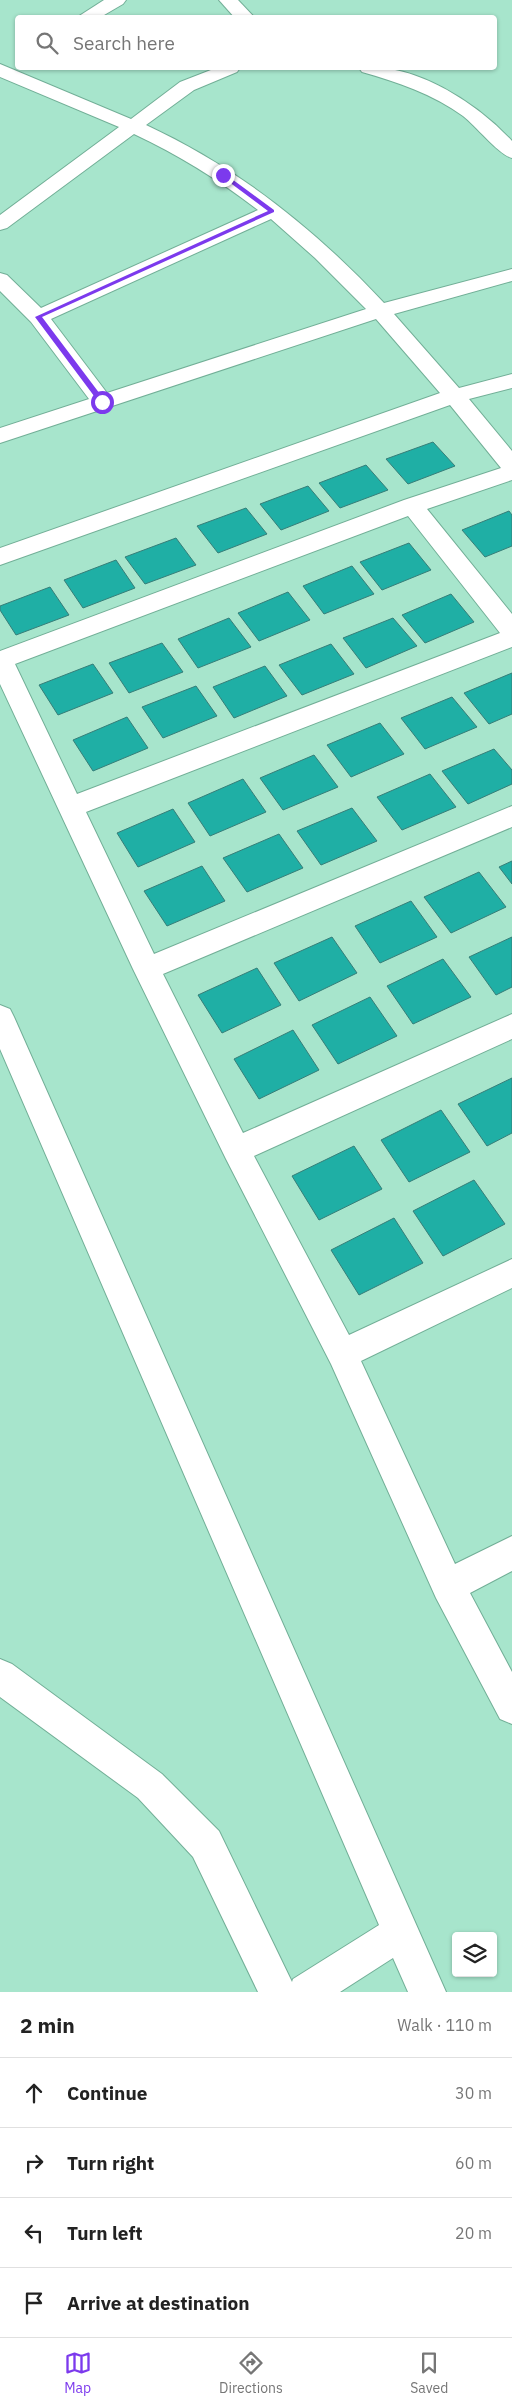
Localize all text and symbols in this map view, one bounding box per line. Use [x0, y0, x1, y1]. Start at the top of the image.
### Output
search box [15, 15, 497, 70]
icon: search [33, 29, 61, 57]
text: Search here [73, 31, 175, 55]
route end [212, 164, 235, 187]
route start [91, 391, 114, 414]
map controls [452, 1932, 497, 1977]
button: layers [452, 1932, 497, 1977]
text: 2 min [20, 2011, 75, 2039]
text: Walk · 110 m [397, 2015, 492, 2035]
icon: ahead [20, 2079, 48, 2107]
text: Continue [67, 2081, 147, 2105]
text: 30 m [455, 2083, 492, 2103]
icon: right [20, 2149, 48, 2177]
text: Turn right [67, 2151, 154, 2175]
text: 60 m [455, 2153, 492, 2173]
icon: left [20, 2219, 48, 2247]
text: Turn left [67, 2221, 143, 2245]
text: 20 m [455, 2223, 492, 2243]
icon: arrive [20, 2289, 48, 2317]
text: Arrive at destination [67, 2291, 250, 2315]
tab: Map [64, 2349, 92, 2397]
tab: Directions [219, 2349, 283, 2397]
tab: Saved [410, 2349, 448, 2397]

